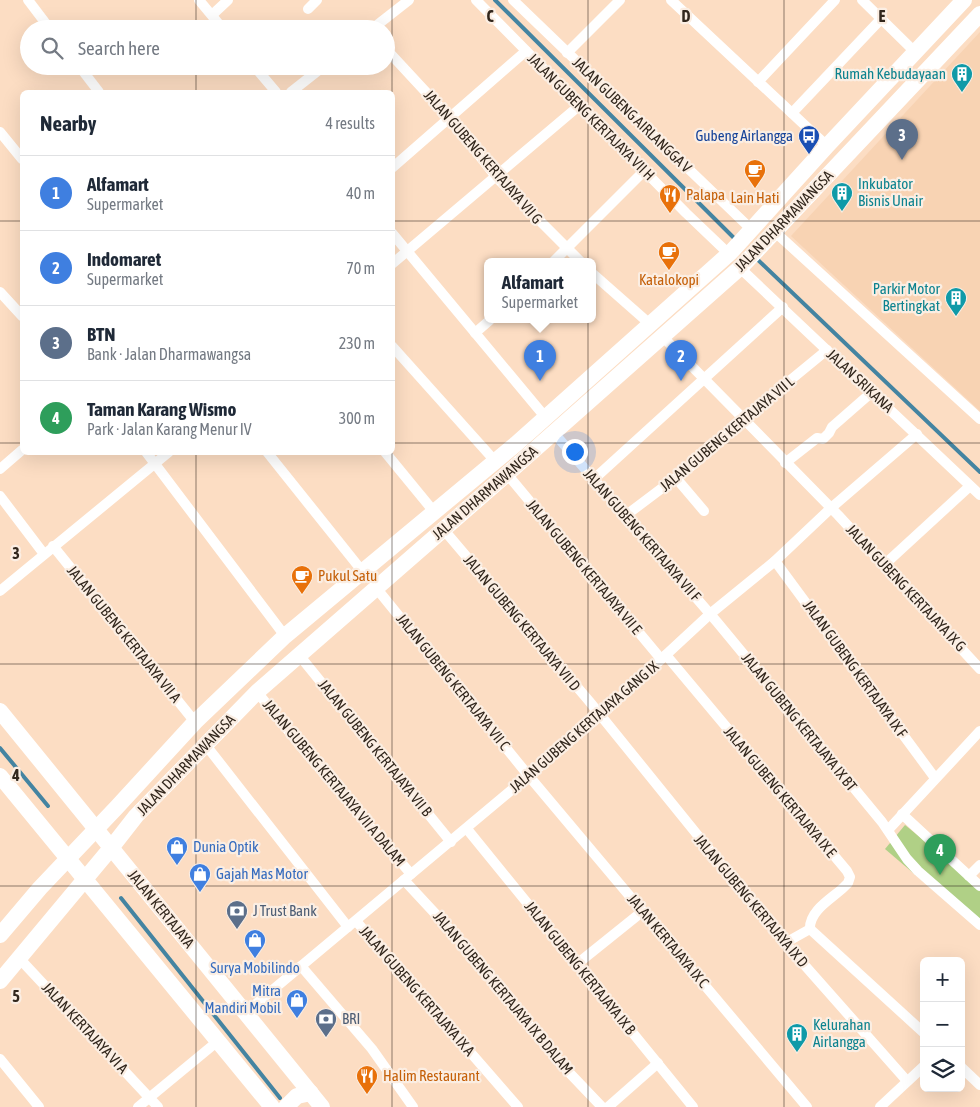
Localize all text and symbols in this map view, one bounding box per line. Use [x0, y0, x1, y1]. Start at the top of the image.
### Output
text: C [486, 7, 494, 25]
text: D [682, 7, 691, 25]
text: E [879, 7, 886, 25]
search box [20, 20, 395, 75]
icon: search [38, 34, 66, 62]
text: Search here [78, 37, 160, 59]
street label: JALAN GUBENG KERTAJAYA VII H [524, 50, 658, 184]
street label: JALAN GUBENG AIRLANGGA V [569, 53, 696, 176]
building icon: Rumah Kebudayaan [950, 62, 974, 93]
place label: Rumah Kebudayaan [835, 65, 946, 82]
street label: JALAN GUBENG KERTAJAYA VII G [421, 86, 546, 227]
text: Nearby [40, 111, 96, 135]
text: 4 results [325, 114, 375, 132]
pin: 3 [886, 119, 918, 160]
bus stop icon: Gubeng Airlangga [797, 124, 821, 155]
place label: Gubeng Airlangga [695, 127, 793, 144]
cafe icon: Lain Hati [743, 158, 767, 189]
street label: JALAN DHARMAWANGSA [731, 166, 837, 275]
text: Alfamart [87, 173, 149, 195]
place label: Inkubator Bisnis Unair [858, 175, 923, 209]
building icon: Inkubator Bisnis Unair [830, 181, 854, 212]
restaurant icon: Palapa [658, 183, 682, 214]
text: 1 [52, 184, 60, 202]
text: 40 m [346, 184, 375, 202]
place label: Palapa [686, 186, 725, 203]
place label: Lain Hati [730, 189, 780, 206]
text: Supermarket [87, 195, 163, 213]
cafe icon: Katalokopi [657, 240, 681, 271]
text: Indomaret [87, 248, 161, 270]
popup [484, 258, 596, 323]
text: 2 [52, 259, 60, 277]
text: 70 m [346, 259, 375, 277]
text: Supermarket [87, 270, 163, 288]
text: Alfamart [502, 271, 564, 293]
place label: Katalokopi [639, 271, 699, 288]
place label: Parkir Motor Bertingkat [873, 280, 941, 314]
building icon: Parkir Motor Bertingkat [944, 286, 968, 317]
text: Supermarket [502, 293, 578, 311]
text: BTN [87, 323, 116, 345]
text: 3 [52, 334, 60, 352]
text: 230 m [339, 334, 375, 352]
pin: 1 [524, 340, 556, 381]
pin: 2 [665, 340, 697, 381]
text: Bank · Jalan Dharmawangsa [87, 345, 251, 363]
street label: JALAN SRIKANA [824, 346, 898, 416]
street label: JALAN GUBENG KERTAJAYA VII L [656, 372, 797, 495]
text: Taman Karang Wismo [87, 398, 236, 420]
text: 4 [52, 409, 60, 427]
text: 300 m [339, 409, 375, 427]
text: Park · Jalan Karang Menur IV [87, 420, 252, 438]
your location [562, 439, 588, 465]
street label: JALAN DHARMAWANGSA [429, 442, 541, 543]
street label: JALAN GUBENG KERTAJAYA VII F [580, 465, 704, 604]
street label: JALAN GUBENG KERTAJAYA VII E [523, 496, 646, 638]
street label: JALAN GUBENG KERTAJAYA IX G [843, 521, 970, 655]
text: 3 [12, 544, 20, 562]
street label: JALAN GUBENG KERTAJAYA VII D [461, 551, 584, 694]
street label: JALAN GUBENG KERTAJAYA VII A [64, 562, 185, 706]
cafe icon: Pukul Satu [290, 564, 314, 595]
place label: Pukul Satu [318, 567, 377, 584]
street label: JALAN GUBENG KERTAJAYA IX F [800, 597, 911, 741]
street label: JALAN GUBENG KERTAJAYA VII C [393, 610, 514, 753]
street label: JALAN GUBENG KERTAJAYA IX BT [738, 649, 861, 795]
street label: JALAN GUBENG KERTAJAYA GANG IX [506, 657, 662, 796]
street label: JALAN GUBENG KERTAJAYA VII B [315, 676, 436, 819]
street label: JALAN GUBENG KERTAJAYA VII A DALAM [260, 696, 409, 869]
street label: JALAN DHARMAWANGSA [133, 710, 239, 819]
street label: JALAN GUBENG KERTAJAYA IX E [721, 723, 841, 861]
text: 4 [11, 766, 20, 784]
street label: JALAN GUBENG KERTAJAYA IX D [691, 831, 812, 970]
pin: 4 [924, 834, 956, 875]
shop icon: Dunia Optik [165, 835, 189, 866]
place label: Dunia Optik [193, 838, 259, 855]
shop icon: Gajah Mas Motor [188, 862, 212, 893]
place label: Gajah Mas Motor [216, 865, 308, 882]
street label: JALAN KERTAJAYA [125, 866, 198, 952]
street label: JALAN KERTAJAYA IX C [624, 890, 713, 991]
street label: JALAN GUBENG KERTAJAYA IX B [521, 898, 639, 1038]
bank icon: J Trust Bank [225, 899, 249, 930]
place label: J Trust Bank [253, 902, 317, 919]
street label: JALAN GUBENG KERTAJAYA IX B DALAM [430, 908, 577, 1078]
street label: JALAN GUBENG KERTAJAYA IX A [356, 922, 479, 1060]
shop icon: Surya Mobilindo [243, 928, 267, 959]
map controls [920, 957, 965, 1092]
button: + [920, 957, 965, 1002]
place label: Surya Mobilindo [210, 959, 300, 976]
street label: JALAN KERTAJAYA VI A [39, 979, 132, 1077]
place label: Mitra Mandiri Mobil [205, 982, 281, 1016]
text: 5 [12, 987, 20, 1005]
shop icon: Mitra Mandiri Mobil [285, 988, 309, 1019]
button: − [920, 1002, 965, 1047]
bank icon: BRI [314, 1007, 338, 1038]
place label: BRI [342, 1010, 360, 1027]
place label: Kelurahan Airlangga [813, 1016, 871, 1050]
building icon: Kelurahan Airlangga [785, 1022, 809, 1053]
button: layers [920, 1047, 965, 1092]
restaurant icon: Halim Restaurant [355, 1064, 379, 1095]
place label: Halim Restaurant [383, 1067, 480, 1084]

